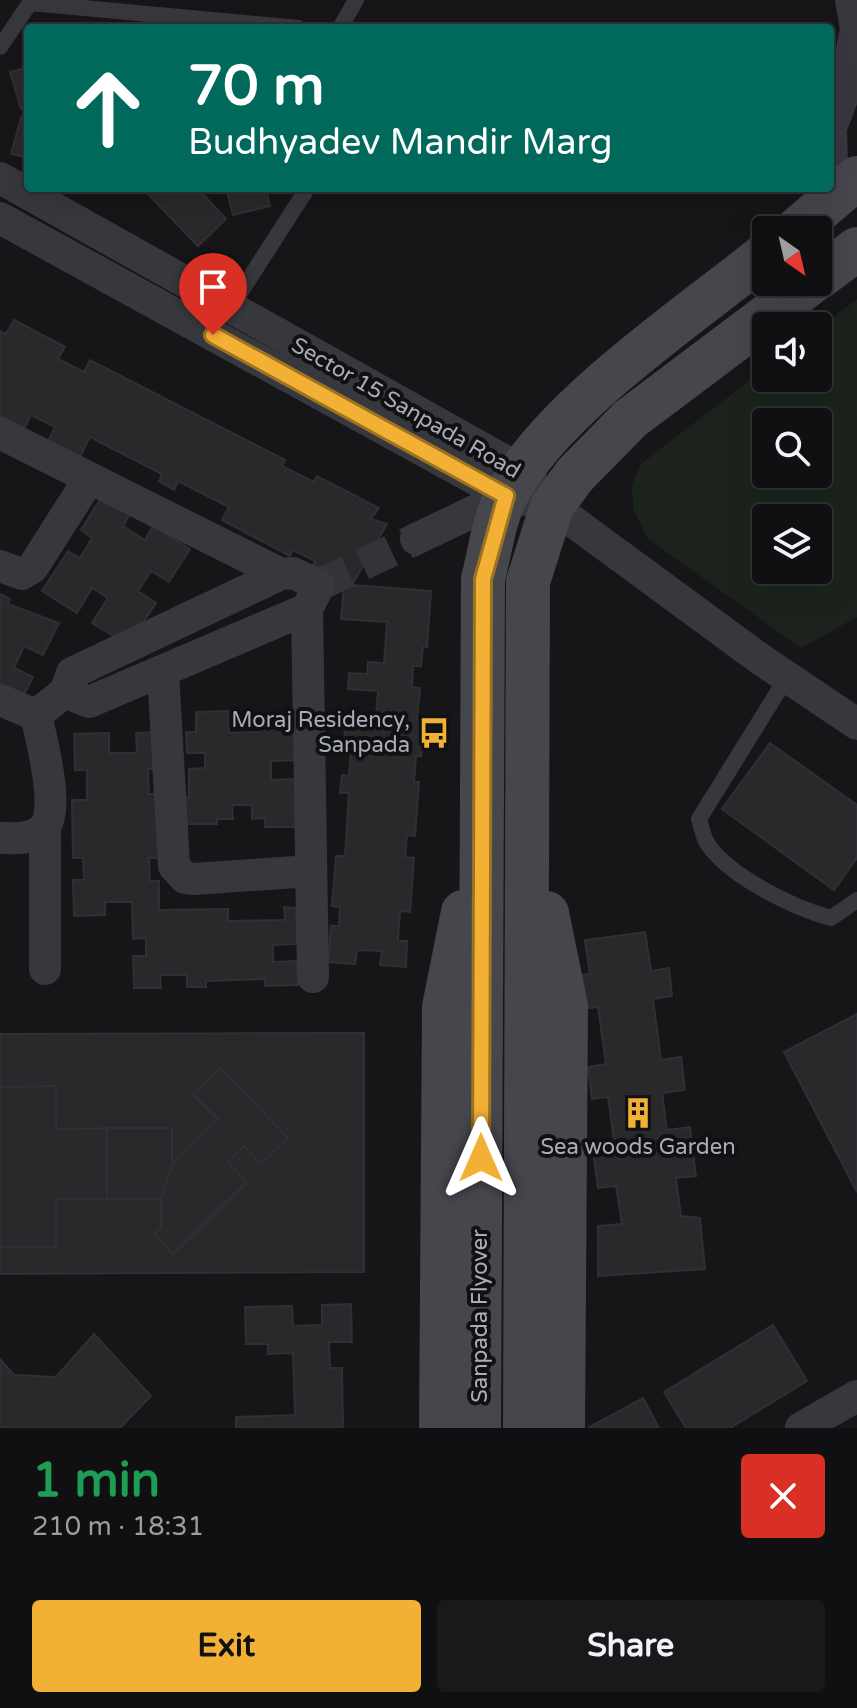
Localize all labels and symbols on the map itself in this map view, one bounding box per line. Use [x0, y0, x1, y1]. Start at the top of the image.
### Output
north arrow [752, 216, 832, 296]
pin [179, 253, 247, 335]
street label: Sector 15 Sanpada Road [287, 332, 525, 484]
place label: Moraj Residency, Sanpada [231, 707, 410, 758]
bus stop icon: Moraj Residency, Sanpada [417, 716, 451, 750]
building icon: Sea woods Garden [621, 1096, 655, 1130]
position arrow [439, 1116, 523, 1200]
place label: Sea woods Garden [540, 1134, 736, 1160]
street label: Sanpada Flyover [467, 1229, 493, 1403]

